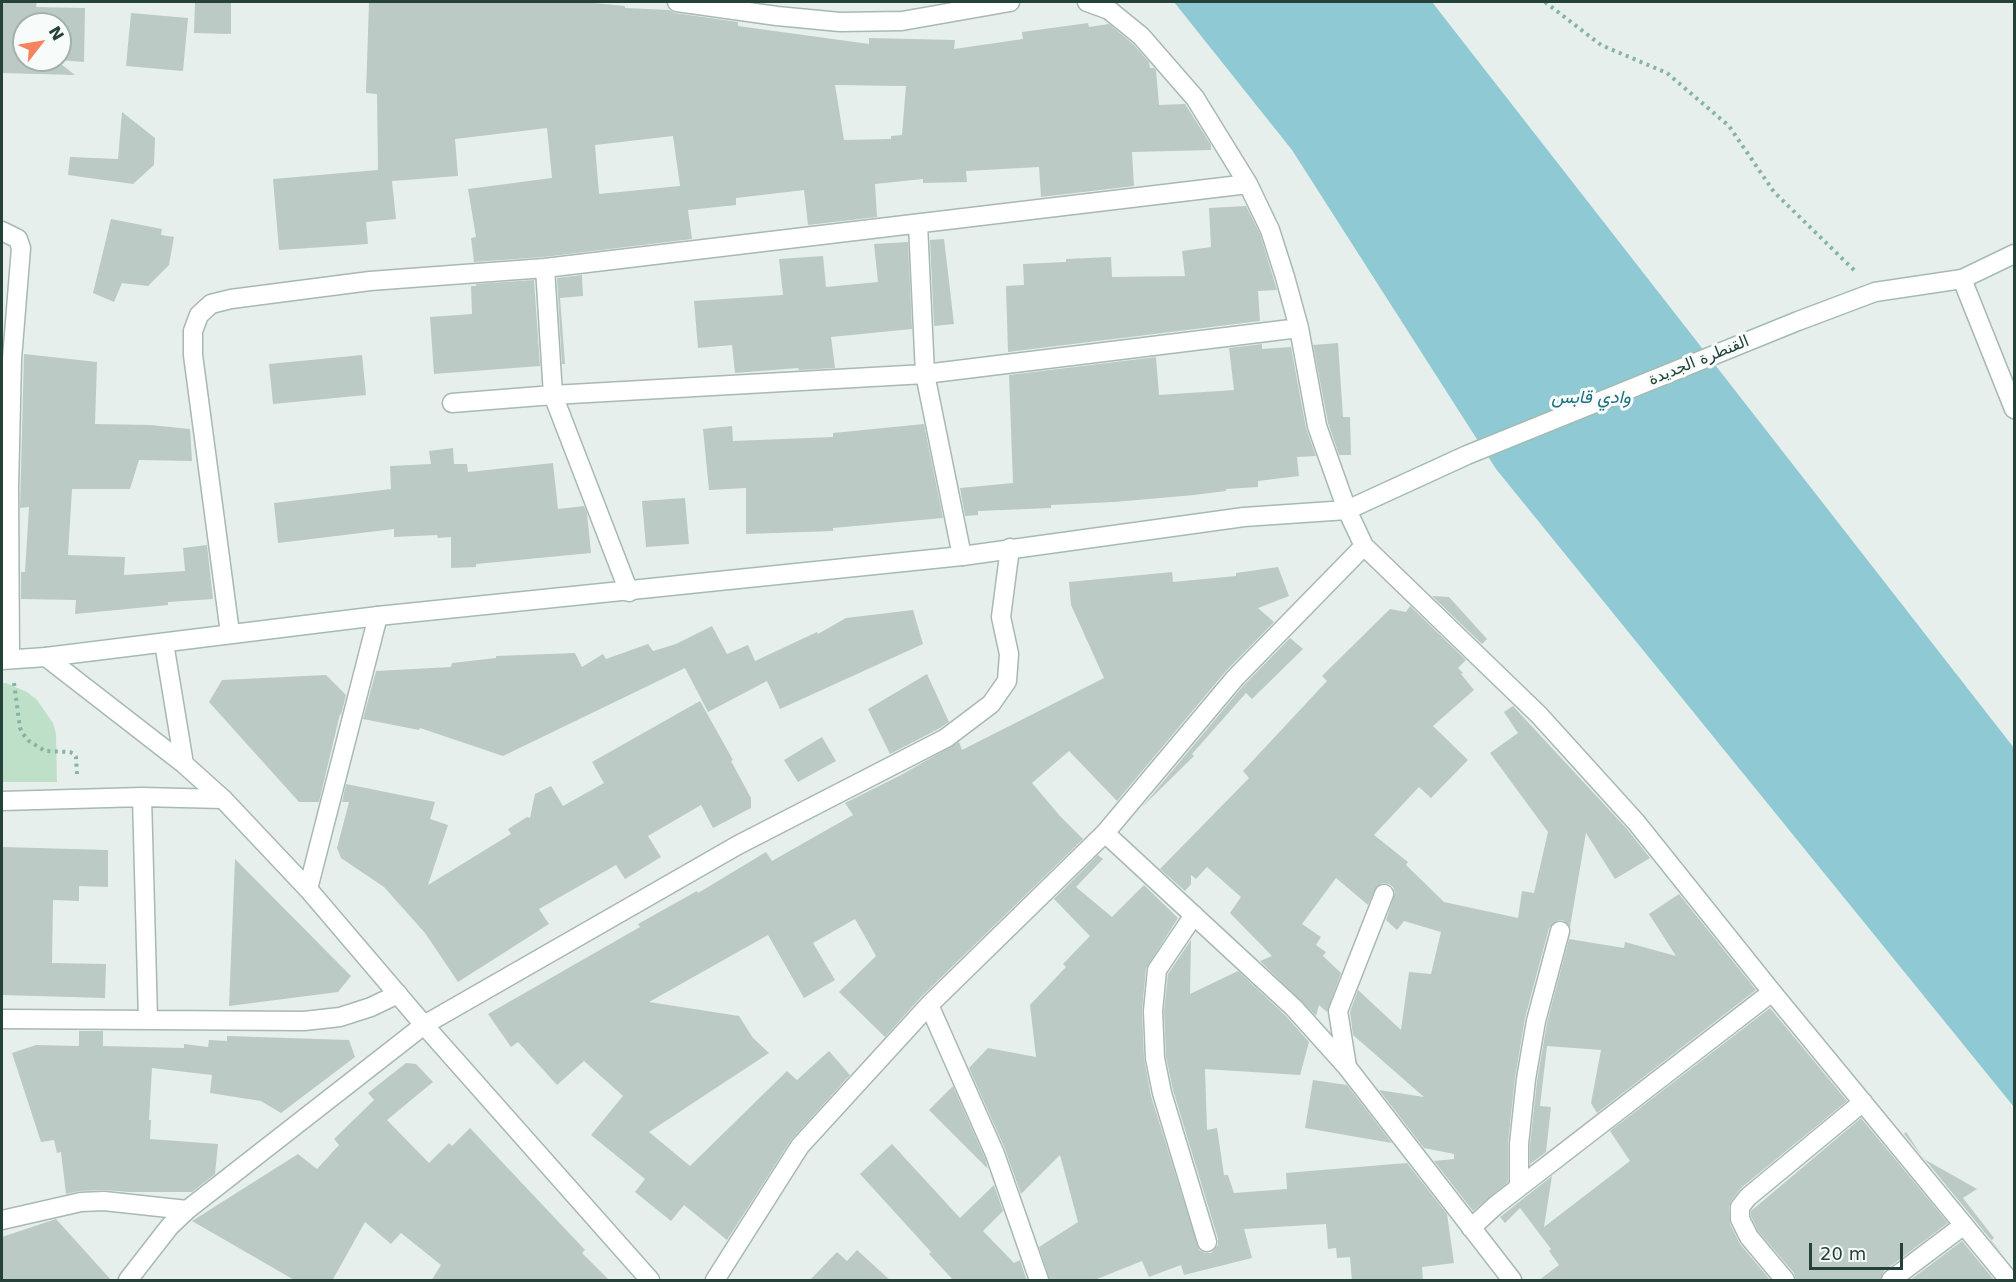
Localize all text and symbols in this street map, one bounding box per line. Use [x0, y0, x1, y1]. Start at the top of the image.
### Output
north arrow [12, 12, 72, 72]
text: N [45, 23, 68, 44]
street label: القنطرة الجديدة [1646, 332, 1752, 390]
water label: وادي قابس [1551, 387, 1631, 409]
scale bar [1812, 1231, 1906, 1269]
text: 20 m [1820, 1243, 1866, 1264]

